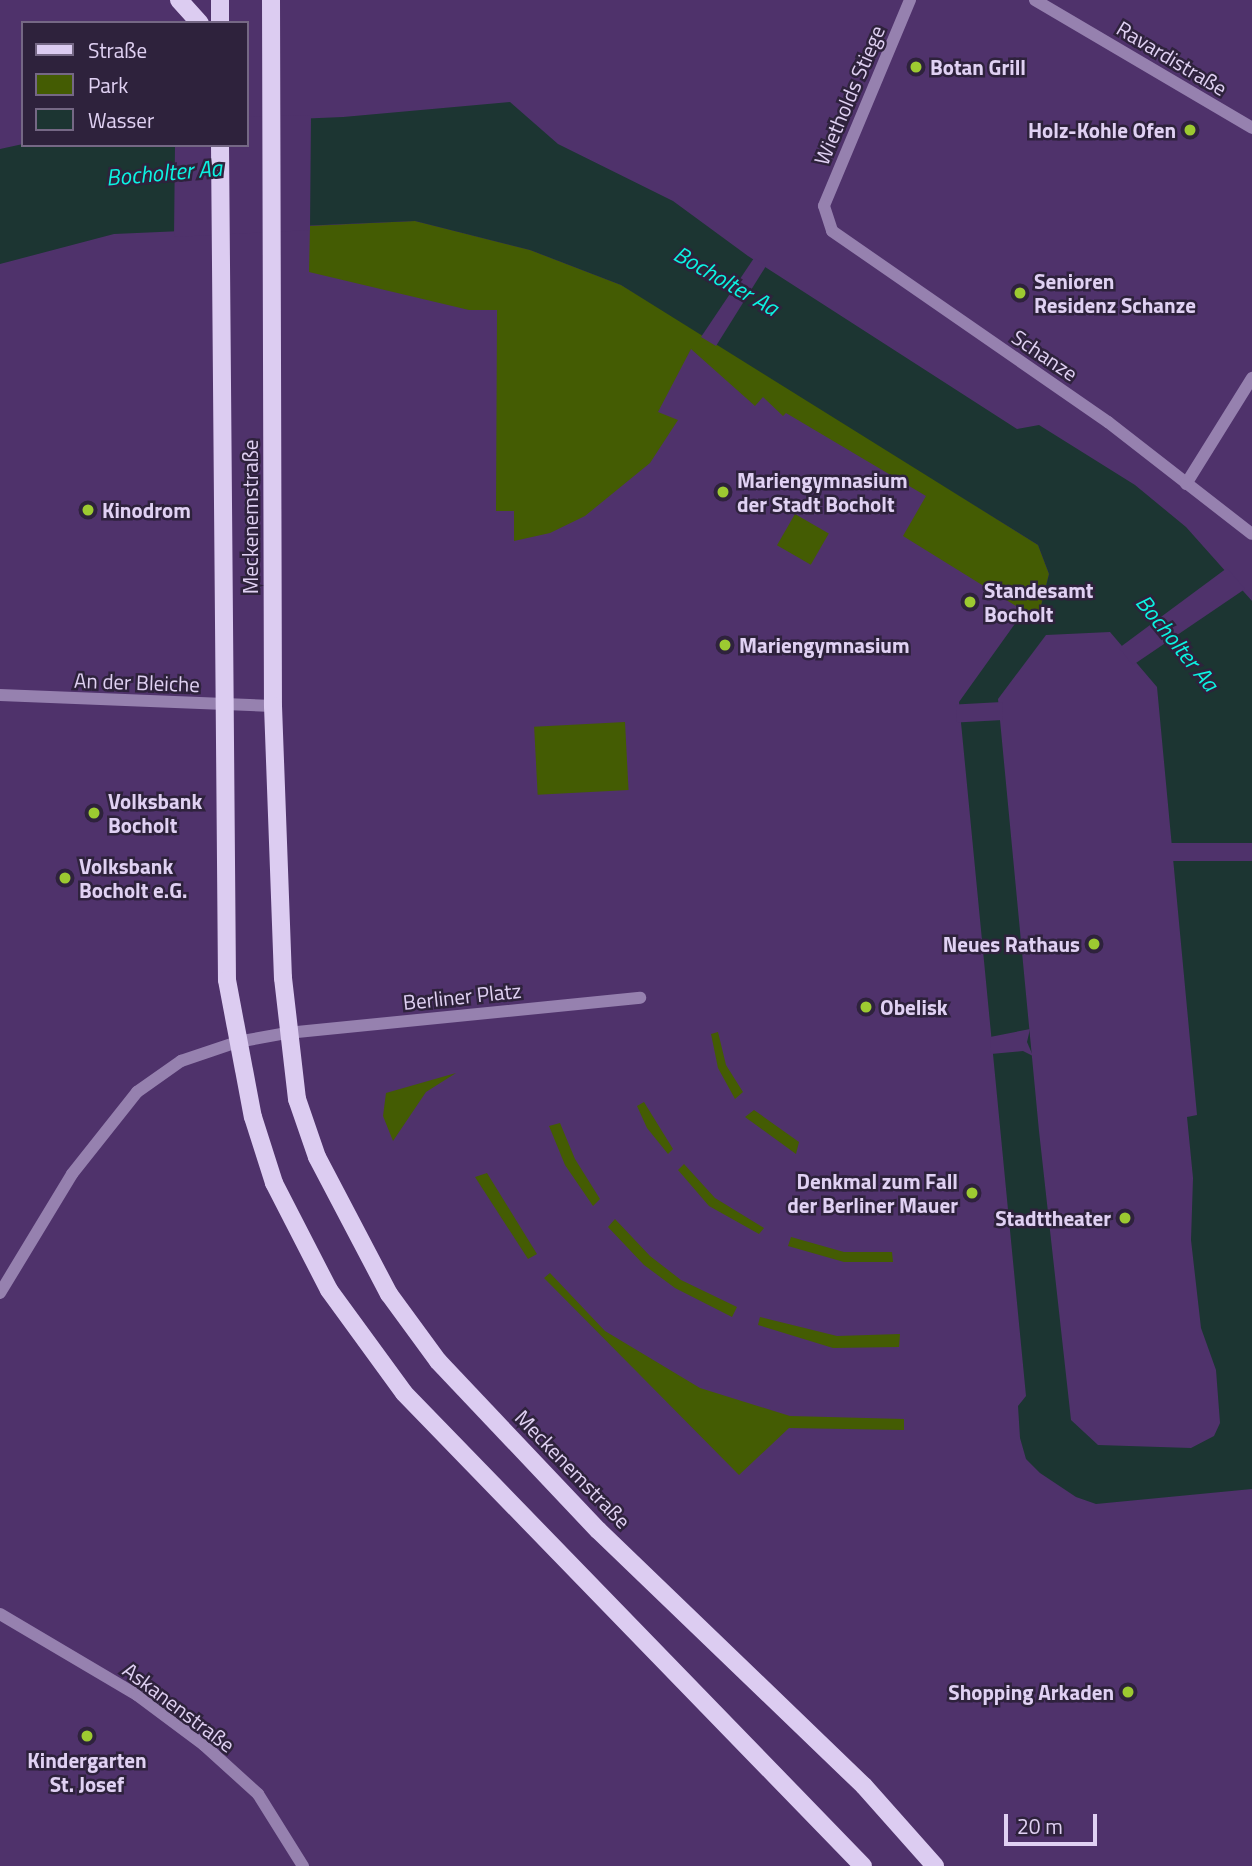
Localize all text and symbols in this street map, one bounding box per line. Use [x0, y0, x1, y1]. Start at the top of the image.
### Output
street label: Ravardistraße [1112, 15, 1232, 101]
legend [21, 21, 248, 147]
street label: Wietholds Stiege [808, 22, 890, 168]
text: Straße [88, 34, 147, 66]
place label: Botan Grill [930, 54, 1026, 80]
marker: Botan Grill [908, 59, 924, 75]
text: Park [88, 69, 128, 101]
text: Wasser [88, 104, 154, 136]
place label: Holz-Kohle Ofen [1028, 117, 1176, 143]
marker: Holz-Kohle Ofen [1182, 122, 1198, 138]
water label: Bocholter Aa [105, 154, 223, 192]
water label: Bocholter Aa [669, 240, 783, 322]
place label: Senioren Residenz Schanze [1034, 268, 1196, 318]
marker: Senioren Residenz Schanze [1012, 285, 1028, 301]
street label: Schanze [1007, 324, 1083, 386]
street label: Meckenemstraße [237, 440, 263, 594]
place label: Mariengymnasium der Stadt Bocholt [737, 467, 908, 517]
marker: Mariengymnasium der Stadt Bocholt [715, 484, 731, 500]
place label: Kinodrom [102, 497, 191, 523]
marker: Kinodrom [80, 502, 96, 518]
place label: Standesamt Bocholt [984, 577, 1093, 627]
water label: Bocholter Aa [1130, 589, 1224, 697]
marker: Standesamt Bocholt [962, 594, 978, 610]
place label: Mariengymnasium [739, 632, 910, 658]
marker: Mariengymnasium [717, 637, 733, 653]
street label: An der Bleiche [74, 667, 200, 697]
place label: Volksbank Bocholt [108, 788, 202, 838]
marker: Volksbank Bocholt [86, 805, 102, 821]
place label: Volksbank Bocholt e.G. [79, 853, 187, 903]
marker: Volksbank Bocholt e.G. [57, 870, 73, 886]
place label: Neues Rathaus [943, 931, 1080, 957]
marker: Neues Rathaus [1086, 936, 1102, 952]
street label: Berliner Platz [402, 977, 522, 1015]
place label: Obelisk [880, 994, 948, 1020]
marker: Obelisk [858, 999, 874, 1015]
place label: Denkmal zum Fall der Berliner Mauer [787, 1168, 958, 1218]
marker: Denkmal zum Fall der Berliner Mauer [964, 1185, 980, 1201]
place label: Stadttheater [995, 1205, 1111, 1231]
marker: Stadttheater [1117, 1210, 1133, 1226]
street label: Meckenemstraße [510, 1405, 636, 1533]
street label: Askanenstraße [118, 1657, 240, 1757]
place label: Shopping Arkaden [948, 1679, 1114, 1705]
marker: Shopping Arkaden [1120, 1684, 1136, 1700]
marker: Kindergarten St. Josef [79, 1728, 95, 1744]
place label: Kindergarten St. Josef [27, 1747, 147, 1797]
scale bar [1007, 1800, 1100, 1844]
text: 20 m [1017, 1810, 1063, 1842]

